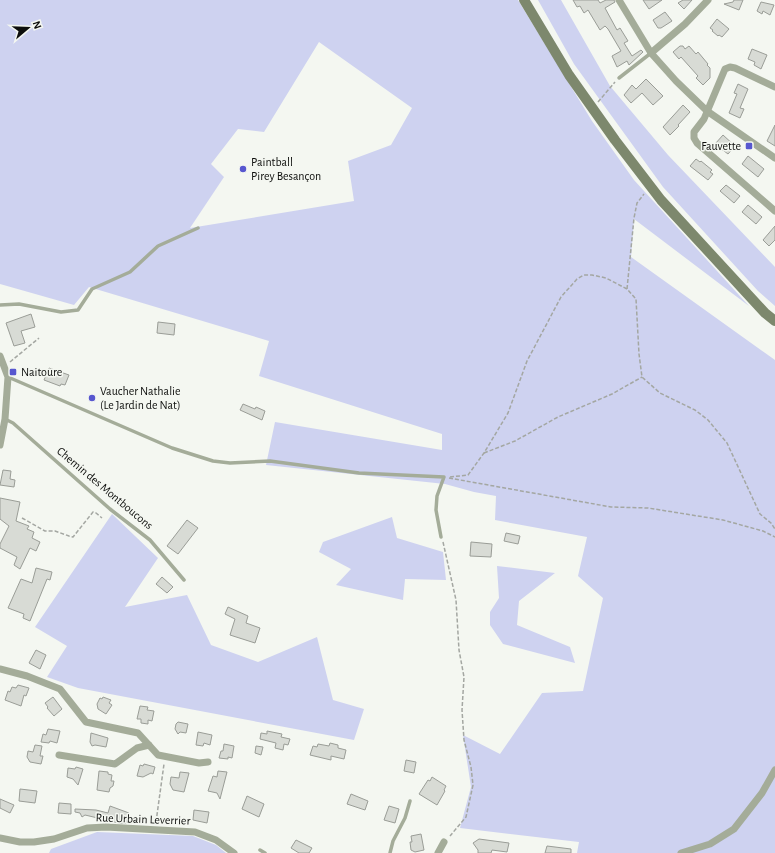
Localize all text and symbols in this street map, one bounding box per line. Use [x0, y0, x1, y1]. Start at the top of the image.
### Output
north arrow [8, 8, 48, 48]
text: N [31, 19, 43, 30]
place label: Fauvette [701, 140, 741, 152]
marker: Fauvette [744, 141, 754, 151]
place label: Paintball Pirey Besançon [251, 156, 321, 183]
marker: Paintball Pirey Besançon [238, 164, 248, 174]
place label: Naitoure [21, 366, 62, 378]
marker: Naitoure [8, 367, 18, 377]
place label: Vaucher Nathalie (Le Jardin de Nat) [100, 385, 181, 411]
marker: Vaucher Nathalie (Le Jardin de Nat) [87, 393, 97, 403]
street label: Chemin des Montboucons [55, 444, 155, 532]
street label: Rue Urbain Leverrier [95, 811, 191, 827]

